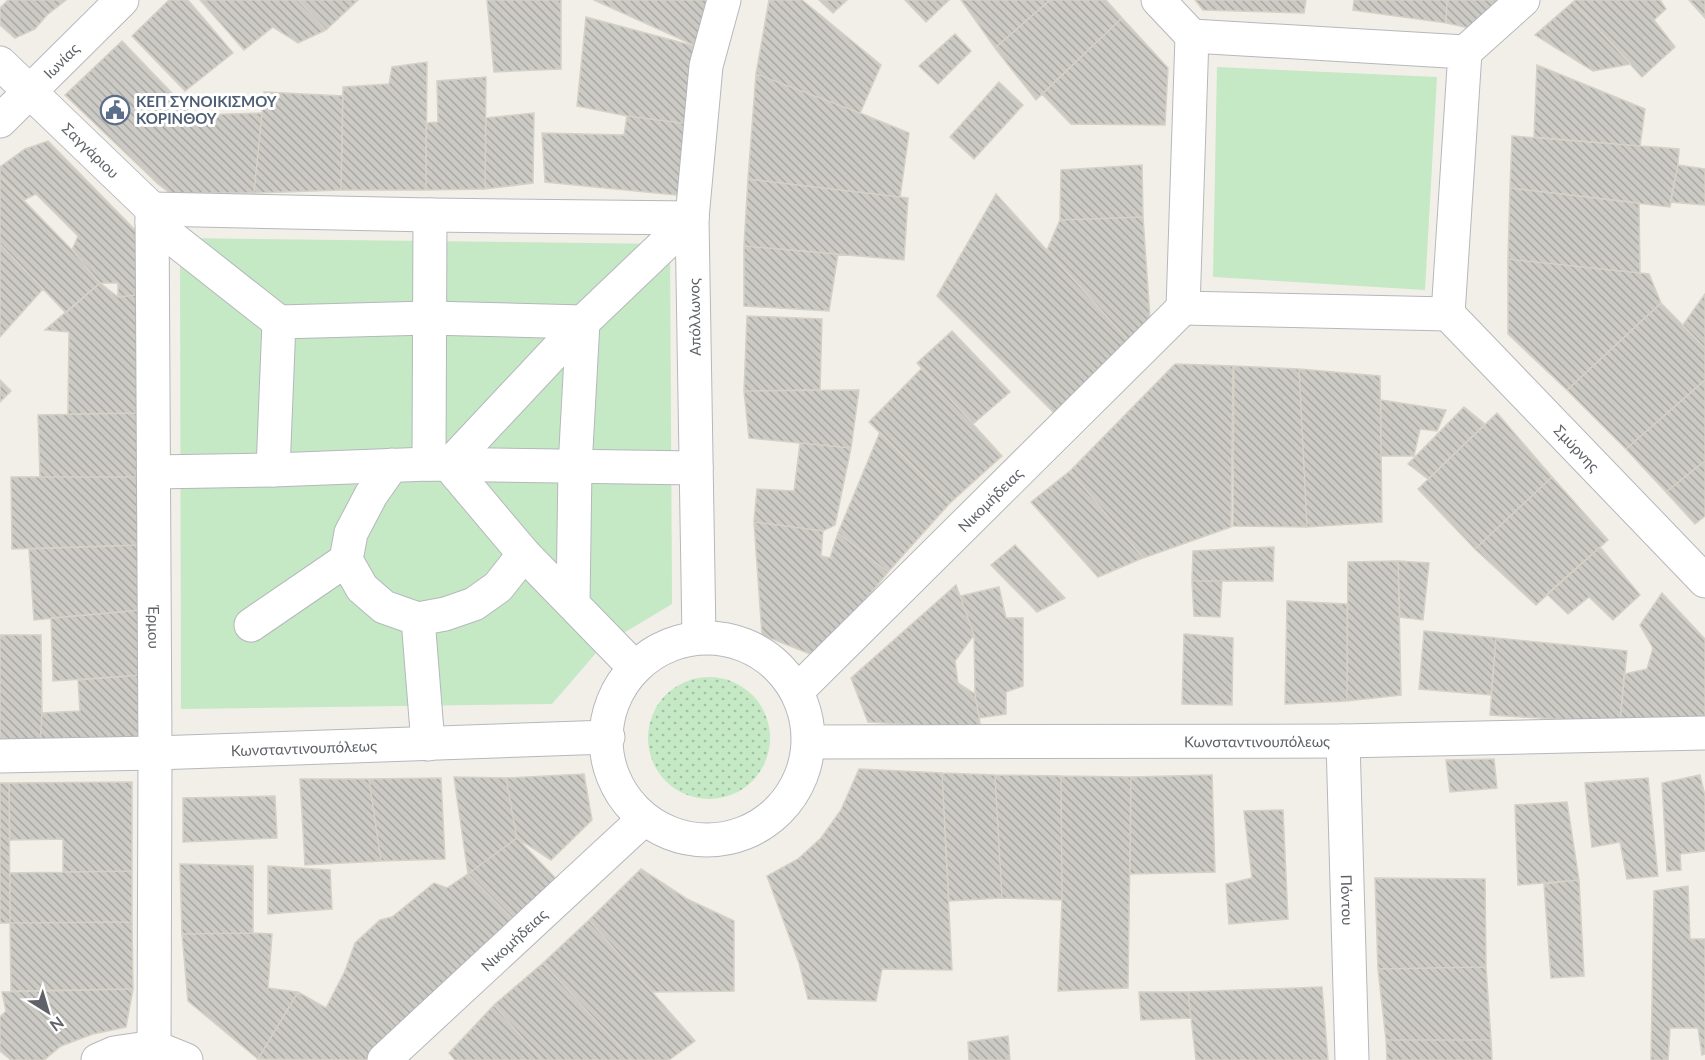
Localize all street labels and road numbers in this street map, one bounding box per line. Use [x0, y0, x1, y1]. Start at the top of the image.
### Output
street label: Ιωνίας [40, 39, 83, 82]
street label: Σαγγάριου [59, 119, 123, 182]
street label: Απόλλωνος [684, 278, 704, 356]
street label: Σμύρνης [1550, 421, 1604, 475]
street label: Νικομήδειας [954, 464, 1026, 535]
street label: Έρμου [145, 605, 163, 649]
street label: Κωνσταντινουπόλεως [1184, 732, 1330, 750]
street label: Κωνσταντινουπόλεως [231, 736, 377, 759]
street label: Πόντου [1338, 874, 1357, 926]
street label: Νικομήδειας [477, 905, 551, 975]

